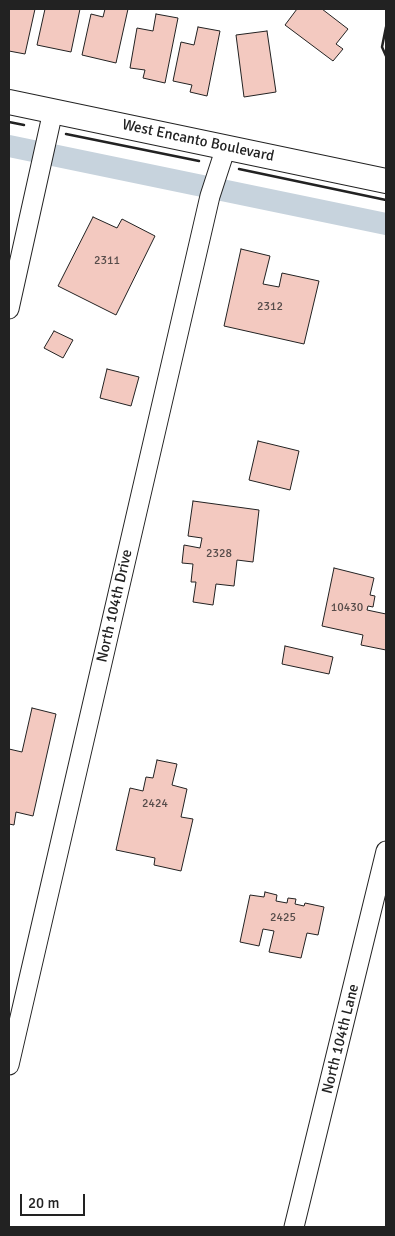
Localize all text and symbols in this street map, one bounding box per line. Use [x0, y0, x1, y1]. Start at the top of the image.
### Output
street label: West Encanto Boulevard [120, 116, 276, 166]
house number: 2311 [94, 254, 120, 268]
house number: 2312 [257, 300, 283, 314]
house number: 2328 [206, 547, 232, 561]
street label: North 104th Drive [93, 548, 137, 664]
house number: 10430 [331, 601, 363, 615]
house number: 2424 [142, 797, 168, 811]
house number: 2425 [270, 911, 296, 925]
street label: North 104th Lane [319, 982, 363, 1096]
scale bar [22, 1184, 88, 1216]
text: 20 m [28, 1194, 59, 1212]

